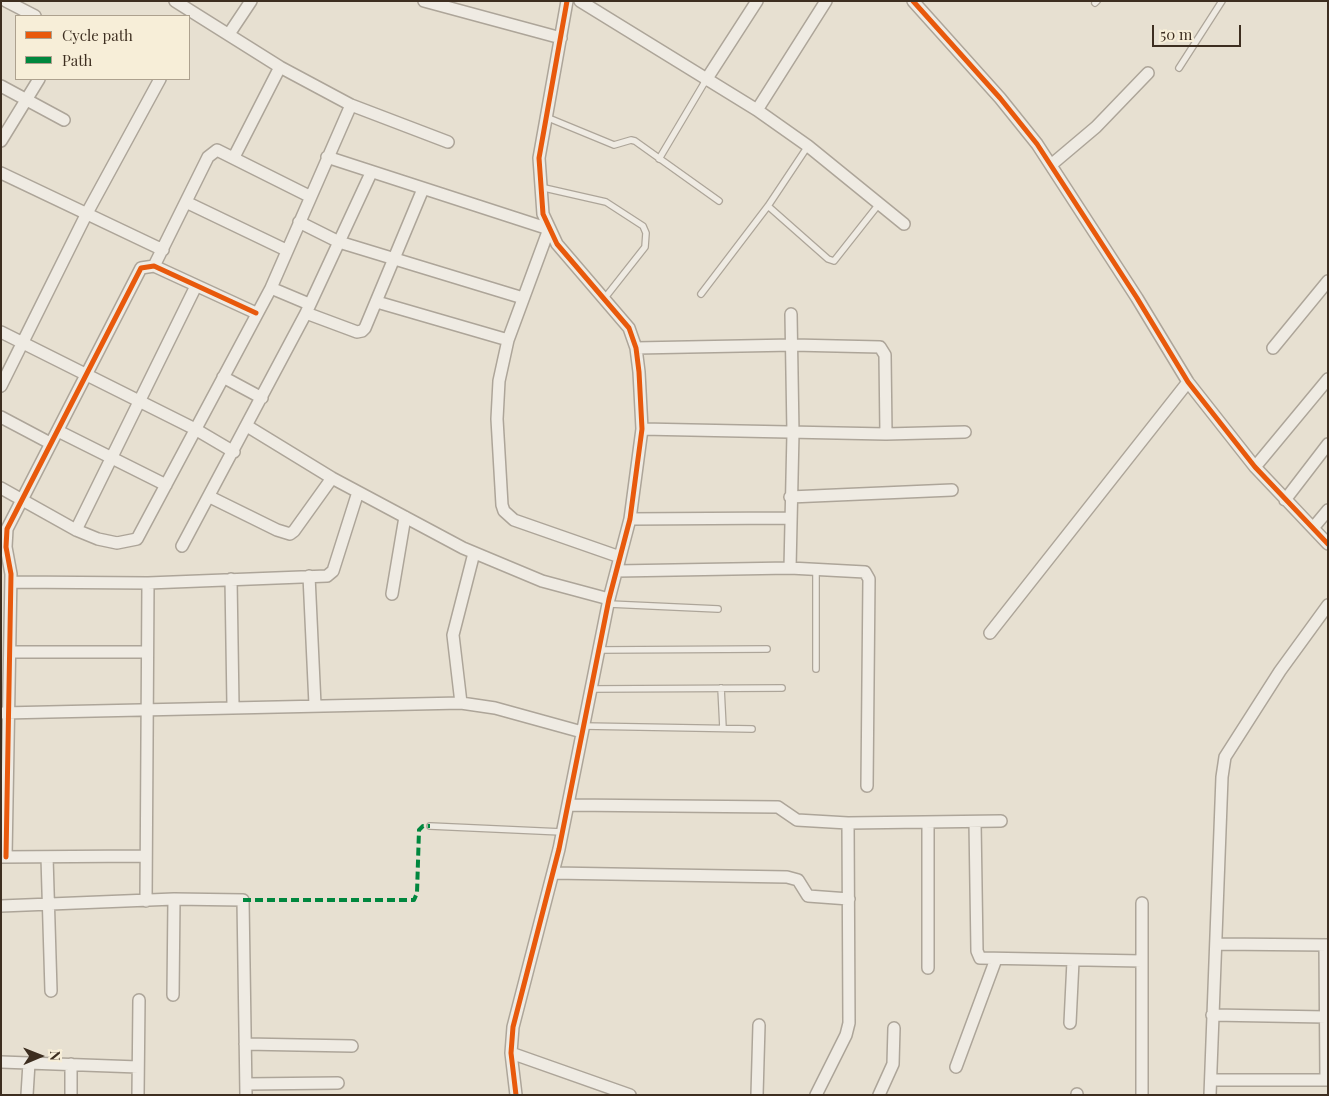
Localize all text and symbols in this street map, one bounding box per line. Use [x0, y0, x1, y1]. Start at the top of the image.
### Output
legend [15, 15, 190, 80]
scale bar [1154, 15, 1243, 47]
text: 50 m [1160, 24, 1192, 44]
text: Cycle path [62, 25, 133, 45]
text: Path [62, 50, 92, 70]
north arrow [15, 1031, 65, 1081]
text: N [46, 1051, 65, 1061]

